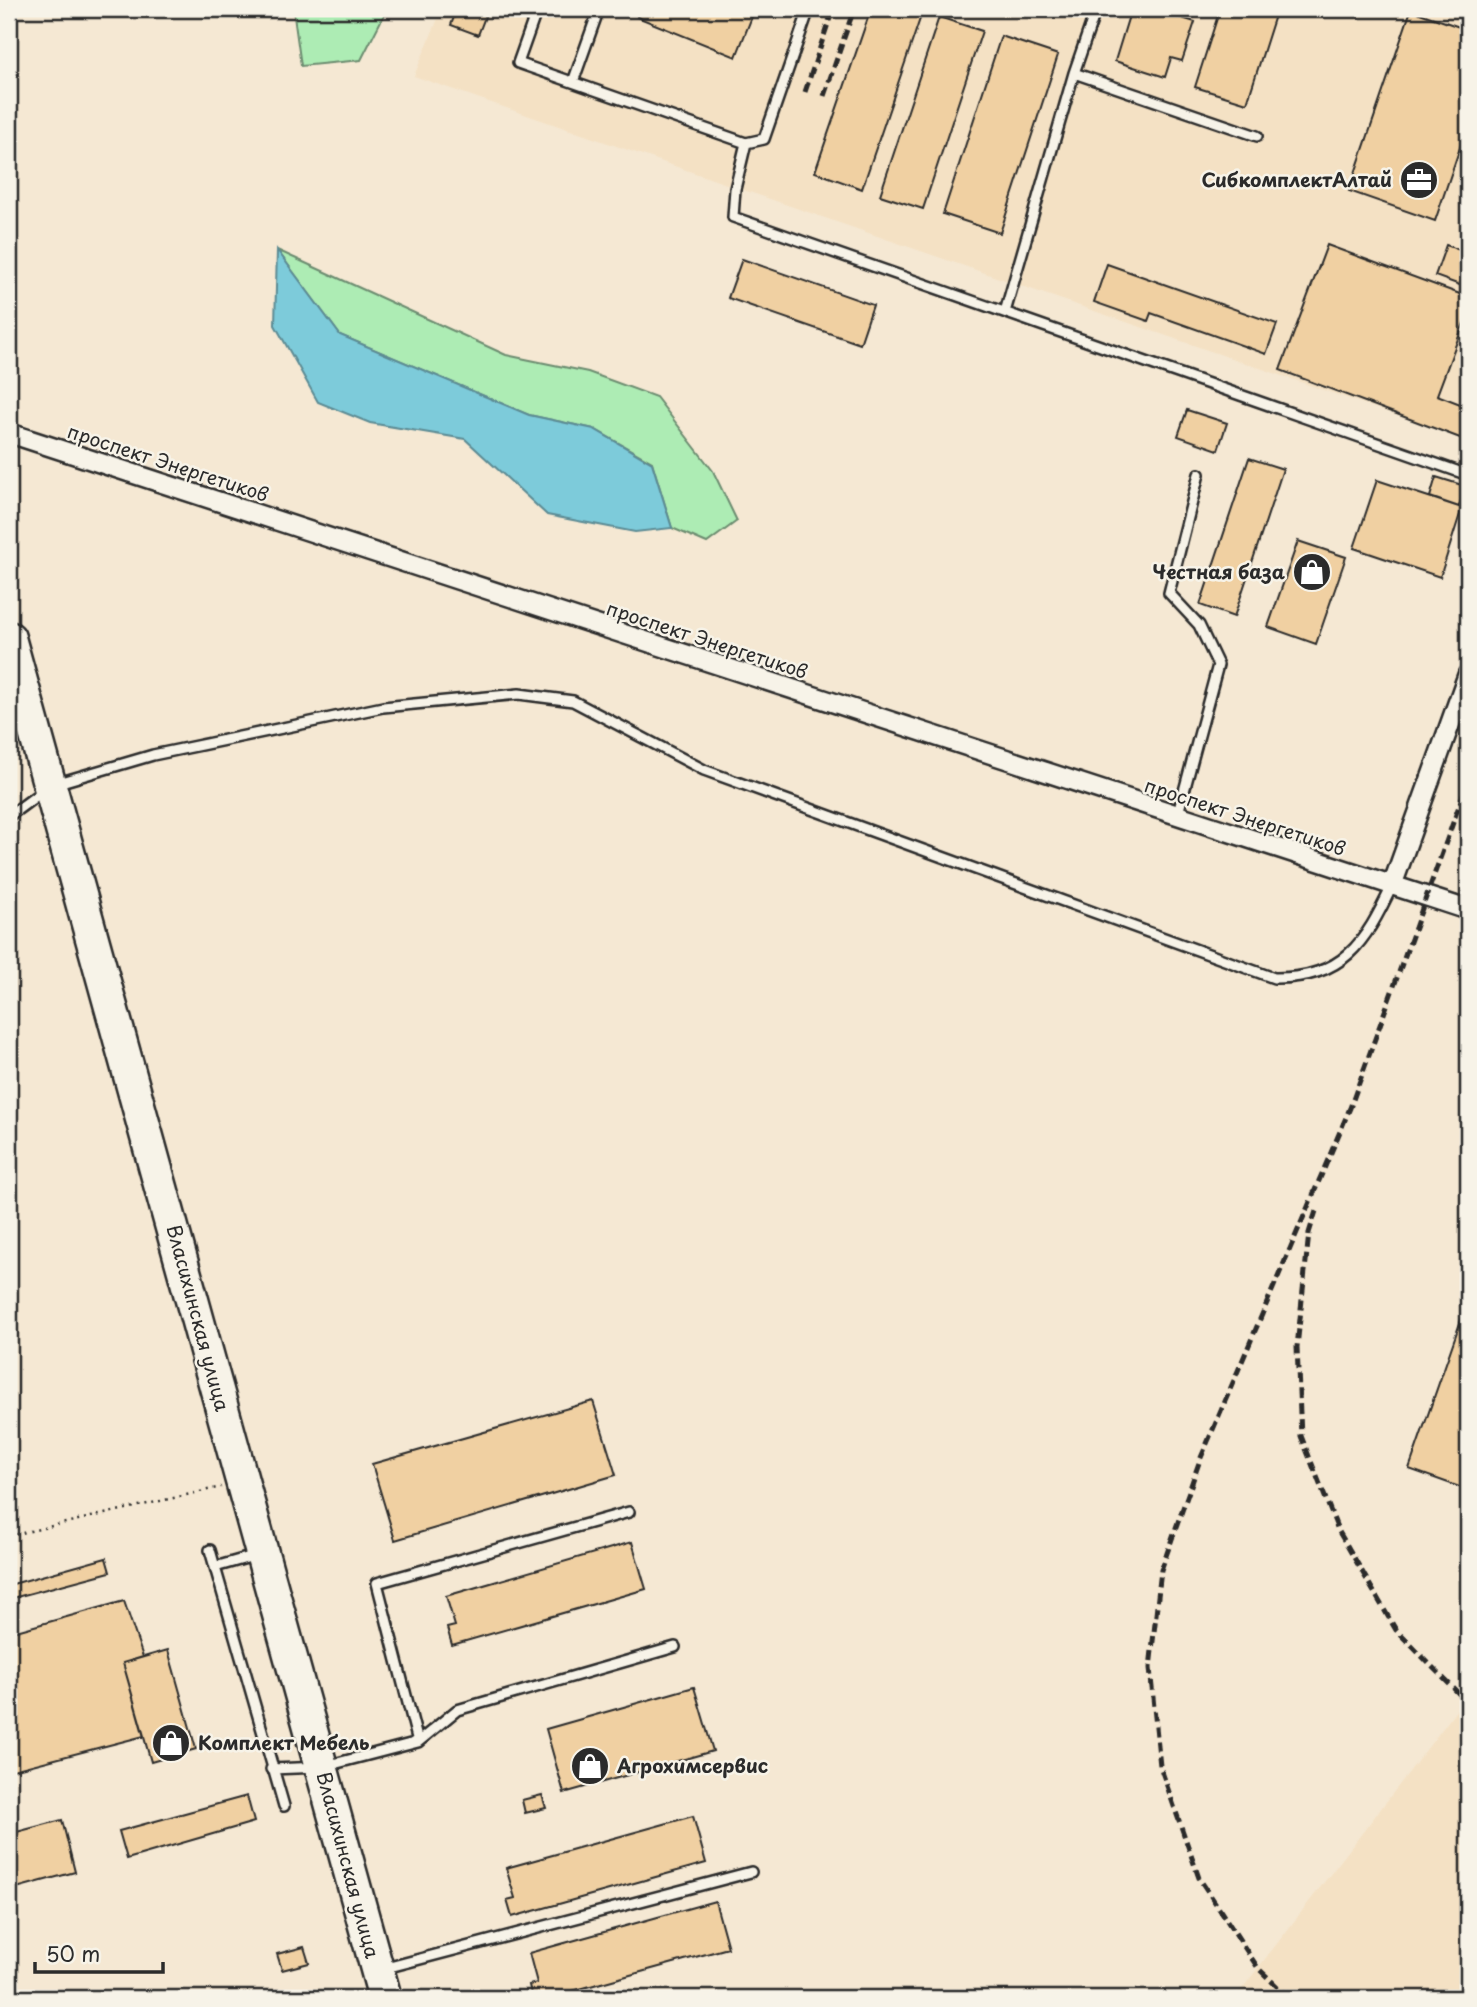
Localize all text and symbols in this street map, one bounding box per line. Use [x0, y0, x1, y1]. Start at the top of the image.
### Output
office icon: СибкомплектАлтай [1398, 159, 1440, 201]
place label: СибкомплектАлтай [1201, 165, 1392, 193]
street label: проспект Энергетиков [64, 416, 272, 508]
shop icon: Честная база [1291, 551, 1333, 593]
place label: Честная база [1152, 557, 1285, 585]
street label: проспект Энергетиков [603, 593, 811, 685]
street label: проспект Энергетиков [1141, 770, 1349, 862]
street label: Власихинская улица [161, 1221, 237, 1414]
shop icon: Комплект Мебель [150, 1722, 192, 1764]
place label: Комплект Мебель [198, 1728, 369, 1756]
shop icon: Агрохимсервис [569, 1745, 611, 1787]
place label: Агрохимсервис [616, 1751, 768, 1779]
street label: Власихинская улица [311, 1768, 387, 1961]
scale bar [35, 1930, 163, 1974]
text: 50 m [46, 1937, 100, 1969]

